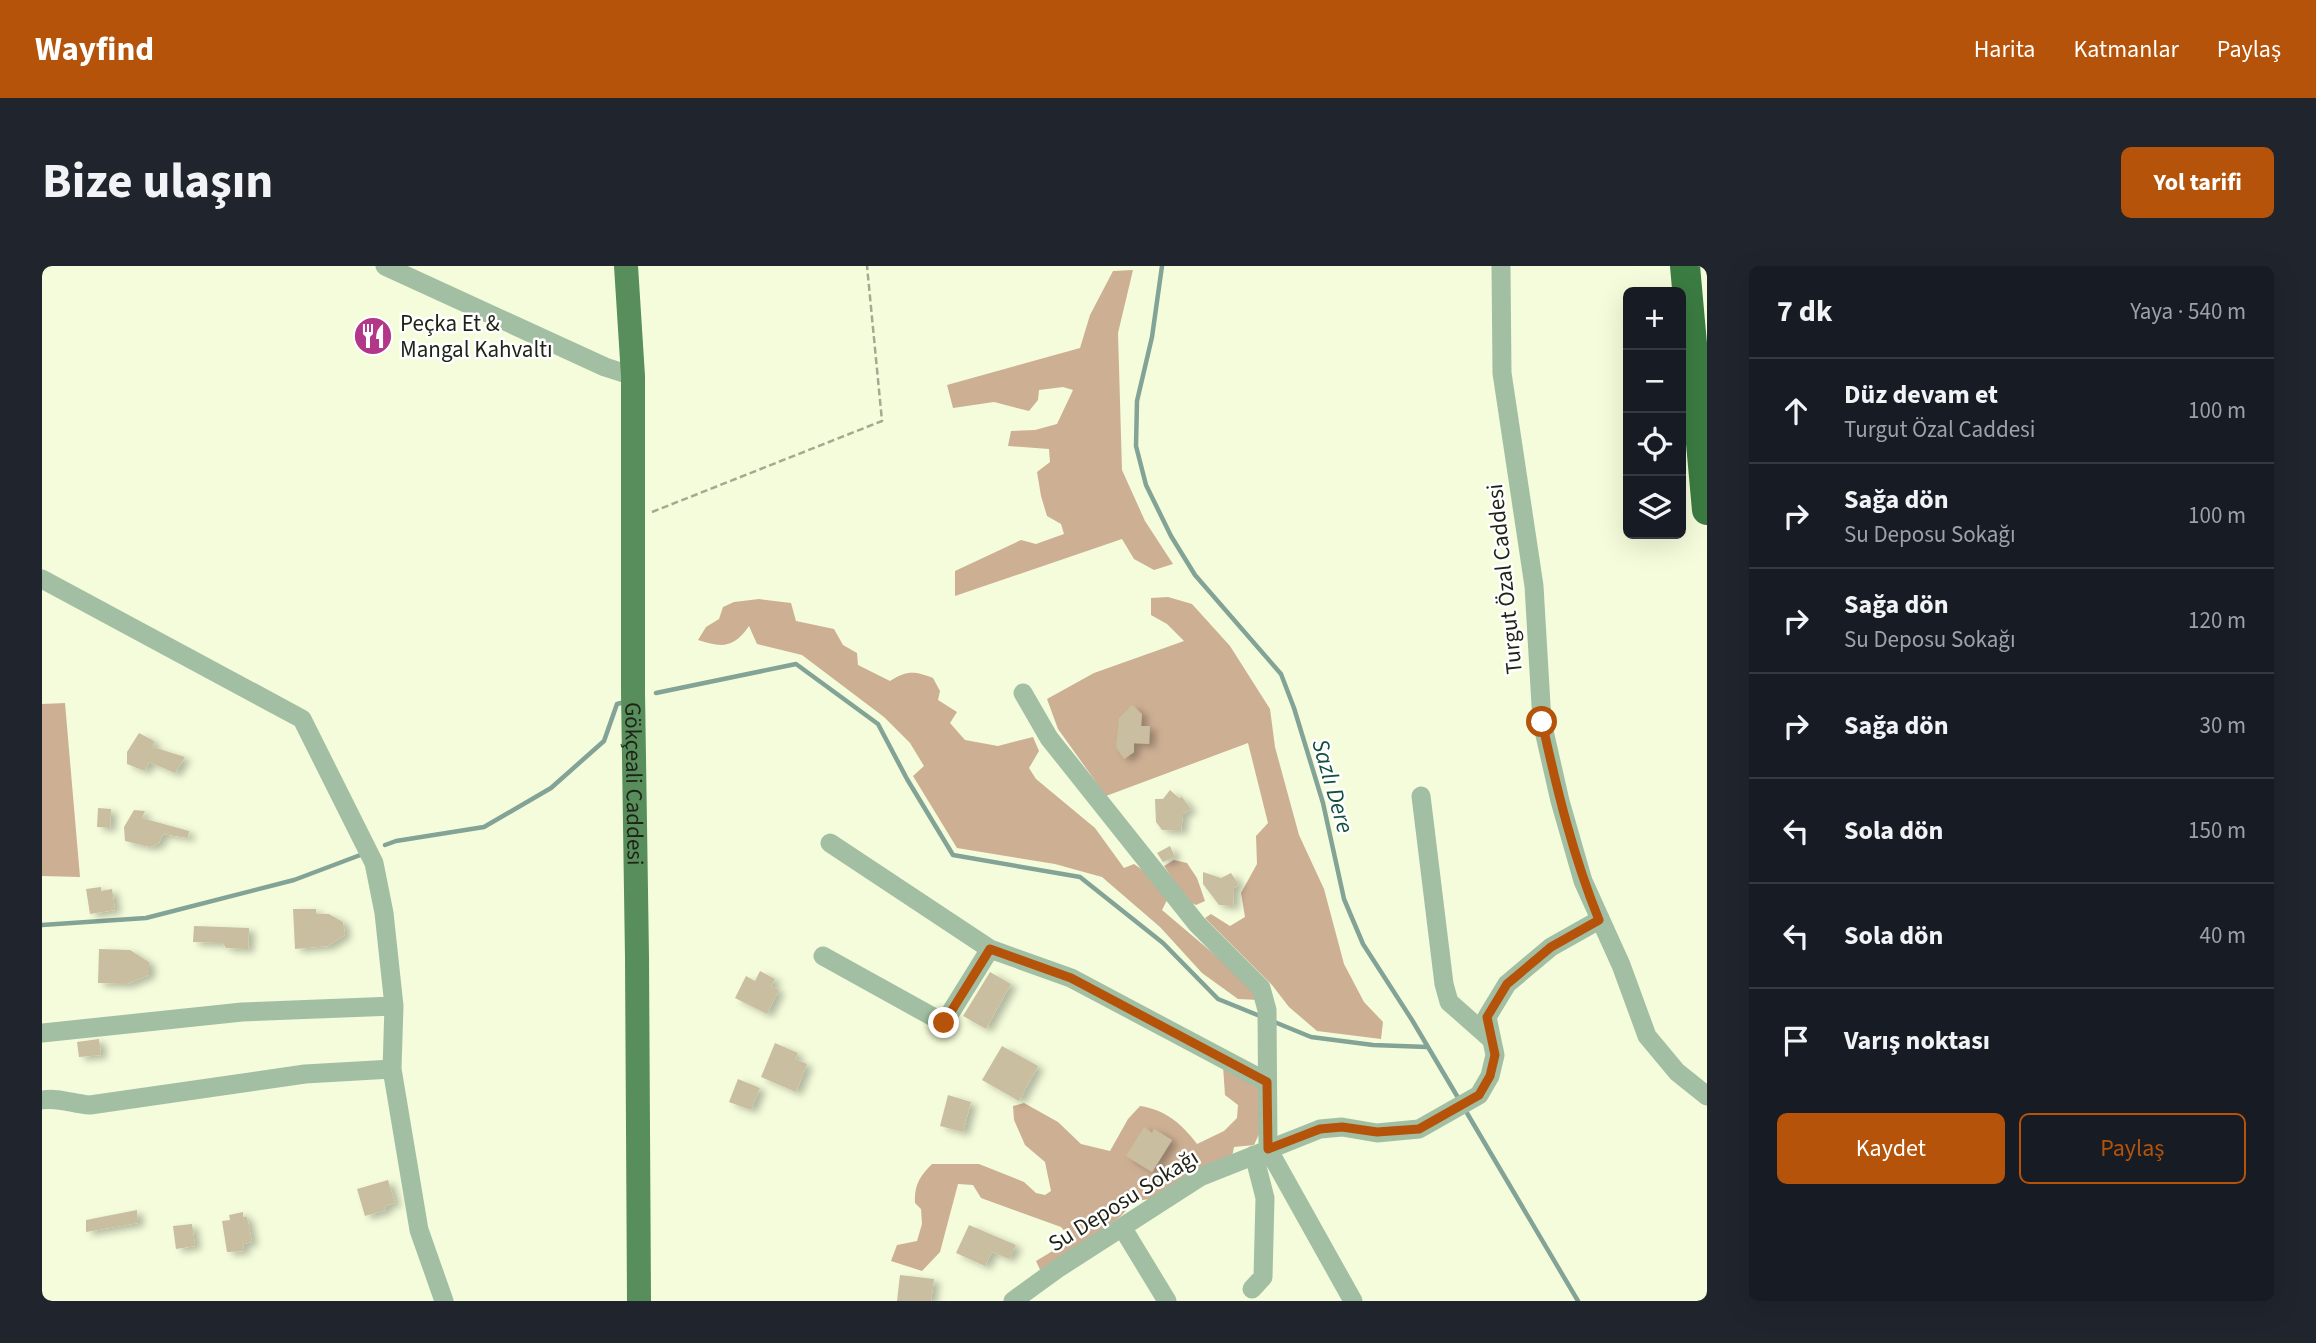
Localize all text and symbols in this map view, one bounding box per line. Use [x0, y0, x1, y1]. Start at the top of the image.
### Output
text: Wayfind [35, 26, 154, 73]
text: Harita [1974, 32, 2035, 67]
text: Katmanlar [2073, 32, 2179, 67]
text: Paylaş [2217, 32, 2281, 67]
text: Bize ulaşın [42, 147, 273, 217]
button: Yol tarifi [2121, 147, 2274, 218]
map controls [1623, 287, 1686, 539]
button: + [1623, 287, 1686, 350]
text: 7 dk [1777, 290, 1832, 333]
text: Yaya · 540 m [2130, 295, 2246, 328]
place label: Peçka Et & Mangal Kahvaltı [400, 307, 553, 366]
restaurant icon: Peçka Et & Mangal Kahvaltı [352, 315, 394, 357]
button: − [1623, 350, 1686, 413]
text: Düz devam et [1844, 376, 1998, 413]
icon: ahead [1777, 392, 1815, 430]
text: 100 m [2188, 394, 2246, 427]
button: locate [1623, 413, 1686, 476]
text: Turgut Özal Caddesi [1844, 413, 2035, 446]
button: layers [1623, 476, 1686, 539]
text: Sağa dön [1844, 481, 1949, 518]
street label: Turgut Özal Caddesi [1478, 482, 1531, 676]
icon: right [1777, 497, 1815, 535]
text: 100 m [2188, 499, 2246, 532]
text: Su Deposu Sokağı [1844, 518, 2016, 551]
text: Sağa dön [1844, 586, 1949, 623]
icon: right [1777, 602, 1815, 640]
text: 120 m [2188, 604, 2246, 637]
text: Su Deposu Sokağı [1844, 623, 2016, 656]
street label: Gökçeali Caddesi [616, 702, 652, 866]
route start [1526, 706, 1557, 737]
icon: right [1777, 707, 1815, 745]
text: Sağa dön [1844, 707, 1949, 744]
text: 30 m [2199, 709, 2246, 742]
water label: Sazlı Dere [1302, 735, 1363, 837]
icon: left [1777, 812, 1815, 850]
text: Sola dön [1844, 812, 1943, 849]
text: 150 m [2188, 814, 2246, 847]
icon: left [1777, 917, 1815, 955]
text: Sola dön [1844, 917, 1943, 954]
text: 40 m [2199, 919, 2246, 952]
route end [928, 1007, 959, 1038]
icon: arrive [1777, 1022, 1815, 1060]
text: Varış noktası [1844, 1022, 1990, 1059]
button: Kaydet [1777, 1113, 2005, 1184]
button: Paylaş [2019, 1113, 2246, 1184]
street label: Su Deposu Sokağı [1042, 1141, 1205, 1260]

